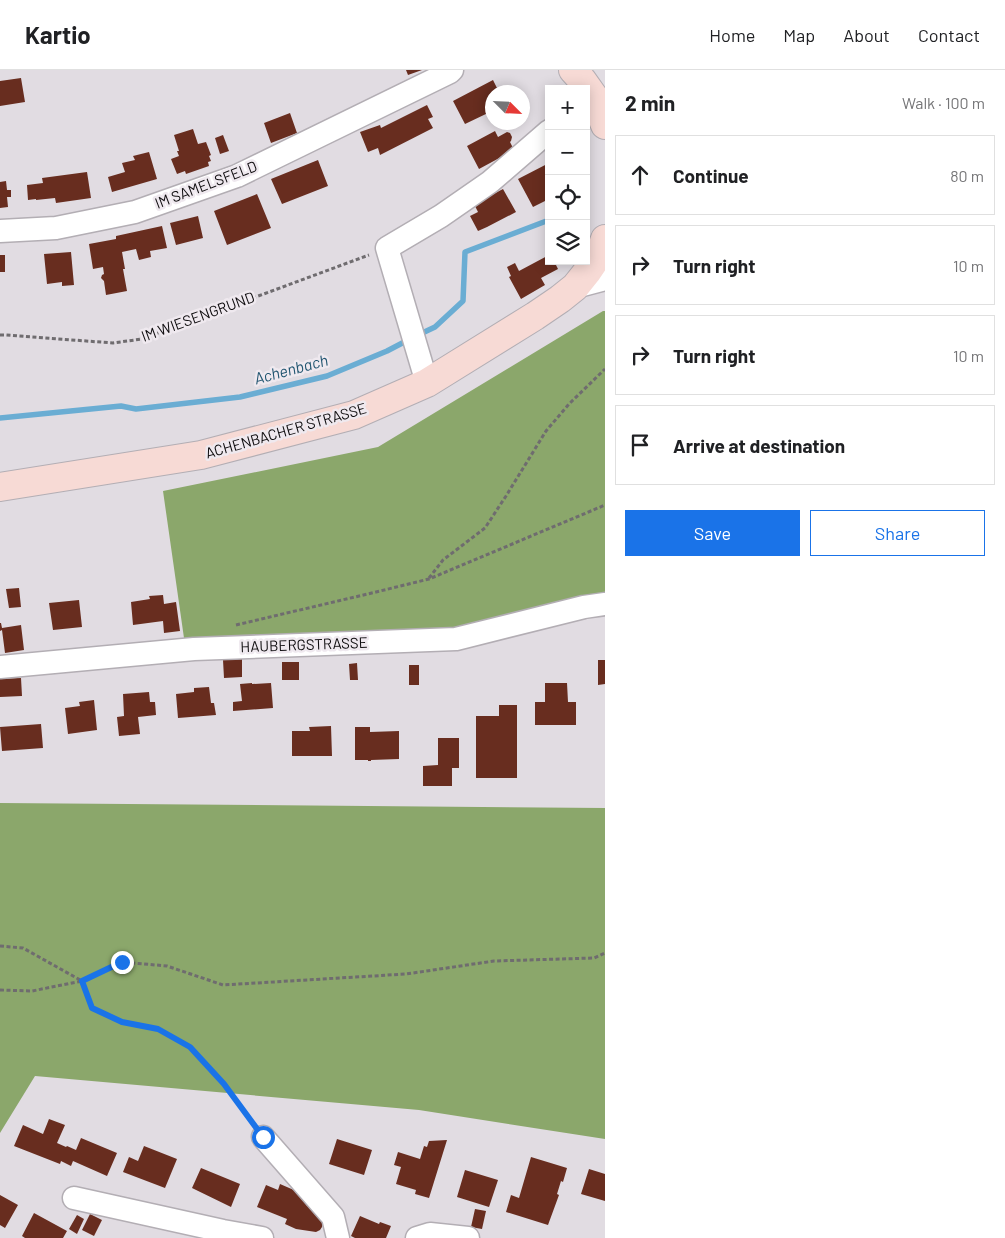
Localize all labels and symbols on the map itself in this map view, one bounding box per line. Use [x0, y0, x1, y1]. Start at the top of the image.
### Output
north arrow [485, 85, 530, 130]
street label: IM SAMELSFELD [152, 156, 259, 212]
street label: IM WIESENGRUND [139, 287, 257, 345]
water label: Achenbach [252, 350, 330, 387]
street label: ACHENBACHER STRASSE [203, 398, 368, 462]
street label: HAUBERGSTRASSE [240, 633, 368, 655]
route end [111, 951, 134, 974]
route start [252, 1126, 275, 1149]

